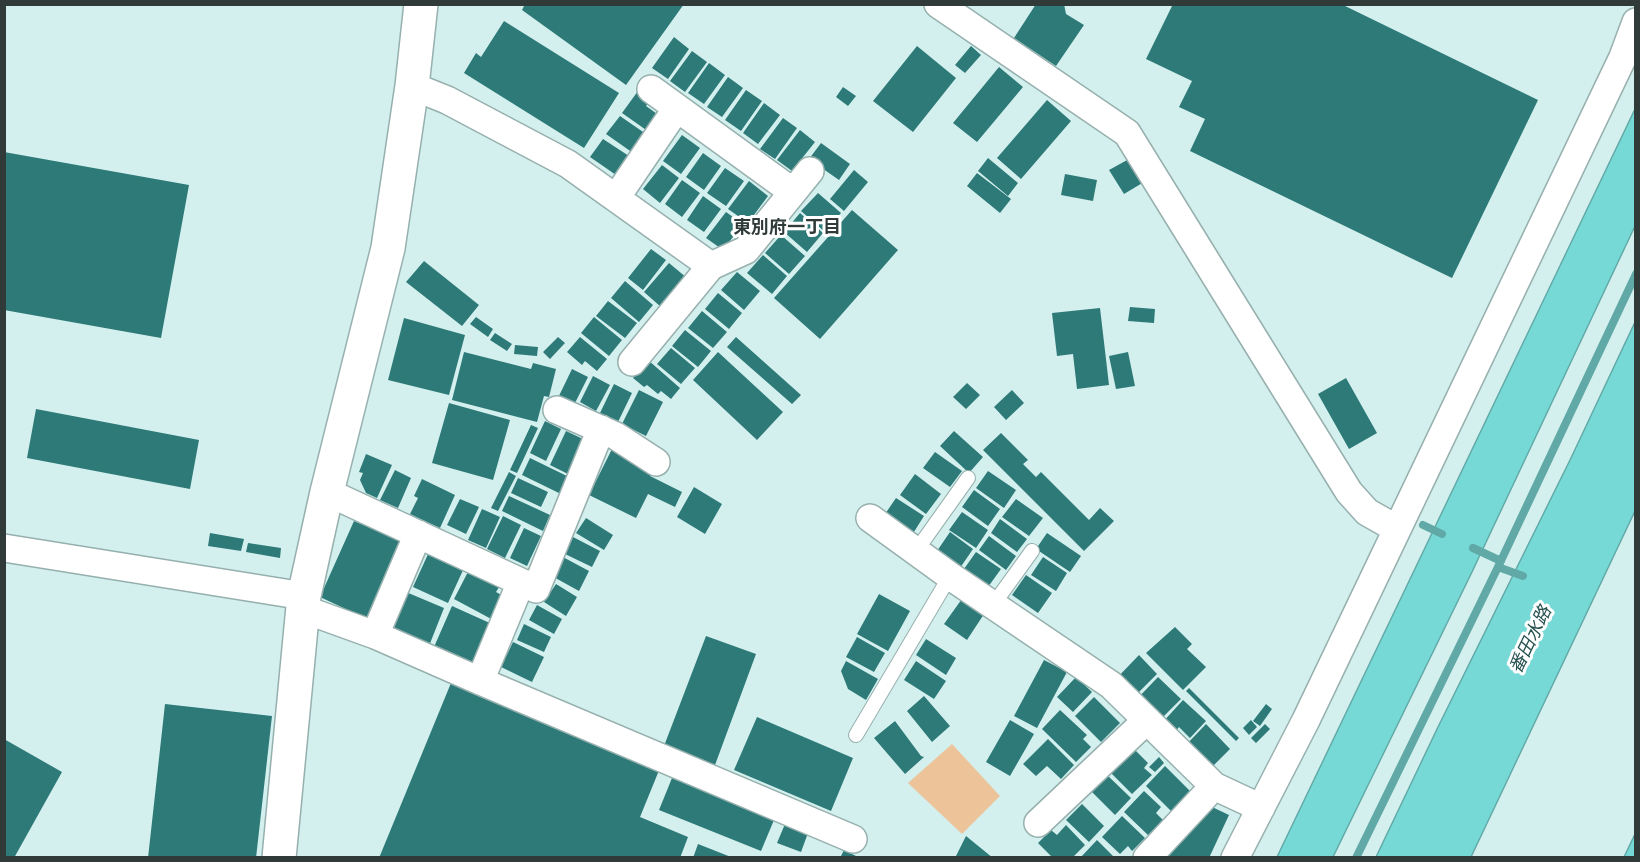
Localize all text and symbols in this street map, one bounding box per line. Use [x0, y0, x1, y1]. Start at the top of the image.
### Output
district label: 東別府一丁目 [733, 217, 841, 239]
water label: 番田水路 [1506, 603, 1556, 677]

